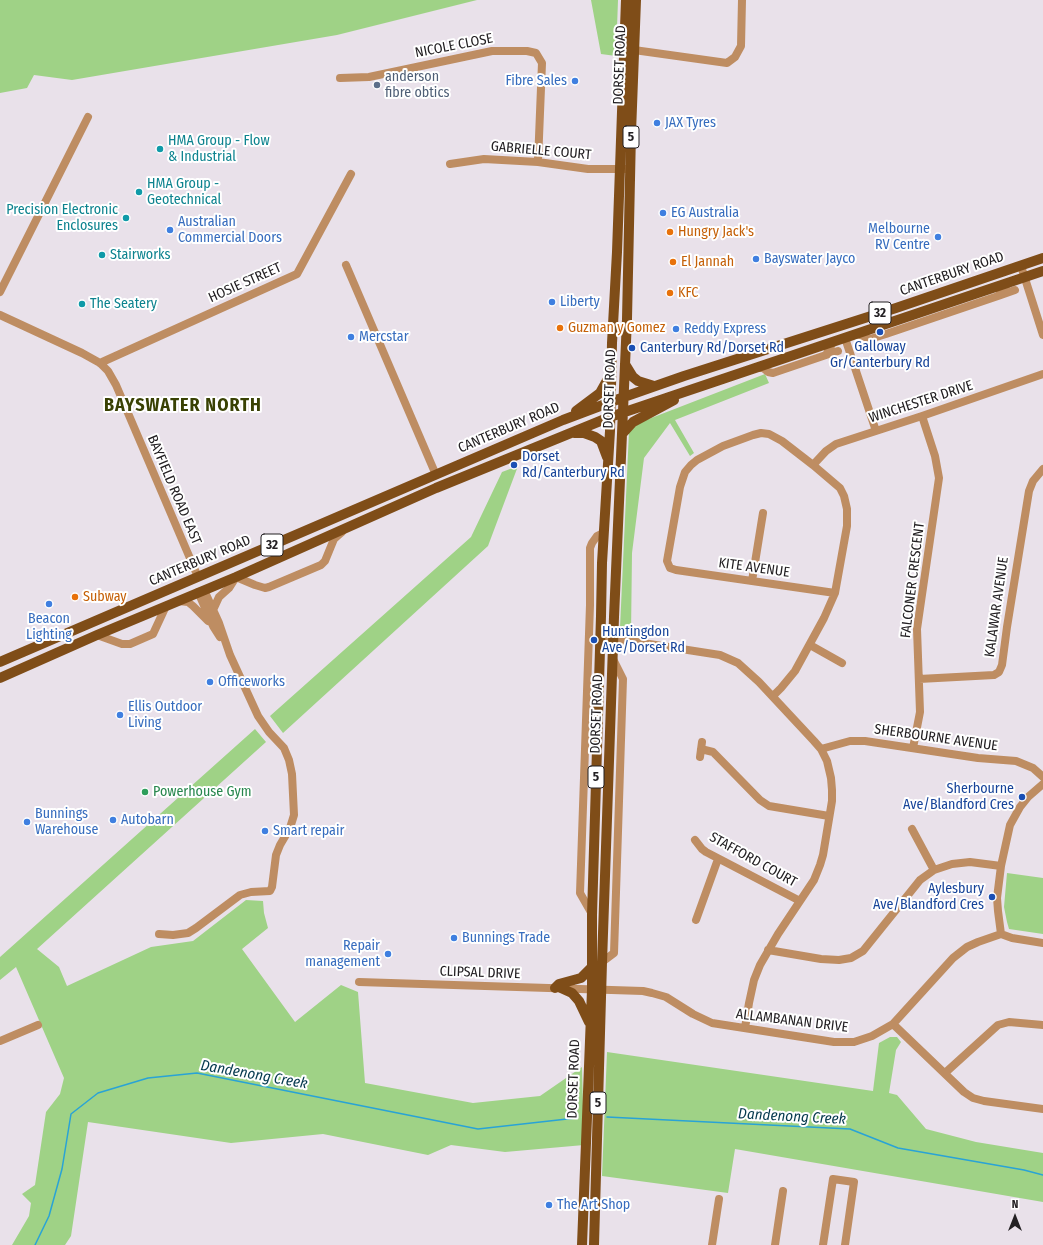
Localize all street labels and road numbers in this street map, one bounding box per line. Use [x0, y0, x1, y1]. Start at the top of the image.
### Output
street label: DORSET ROAD [610, 25, 630, 105]
street label: NICOLE CLOSE [414, 30, 494, 62]
road number: 5 [623, 126, 639, 148]
street label: GABRIELLE COURT [490, 138, 592, 164]
street label: CANTERBURY ROAD [898, 248, 1006, 300]
street label: HOSIE STREET [206, 259, 284, 307]
road number: 32 [869, 302, 891, 324]
street label: DORSET ROAD [600, 349, 620, 429]
street label: WINCHESTER DRIVE [867, 377, 975, 427]
street label: CANTERBURY ROAD [456, 399, 562, 457]
street label: BAYFIELD ROAD EAST [143, 433, 205, 547]
street label: FALCONER CRESCENT [898, 521, 928, 639]
street label: CANTERBURY ROAD [147, 532, 253, 590]
road number: 32 [261, 534, 283, 556]
street label: KITE AVENUE [717, 555, 791, 581]
street label: KALAWAR AVENUE [982, 556, 1012, 658]
street label: DORSET ROAD [587, 674, 607, 754]
street label: SHERBOURNE AVENUE [873, 721, 999, 755]
road number: 5 [588, 766, 604, 788]
street label: STAFFORD COURT [706, 829, 800, 891]
street label: CLIPSAL DRIVE [439, 963, 521, 983]
street label: ALLAMBANAN DRIVE [735, 1006, 849, 1036]
street label: DORSET ROAD [564, 1039, 584, 1119]
road number: 5 [590, 1092, 606, 1114]

